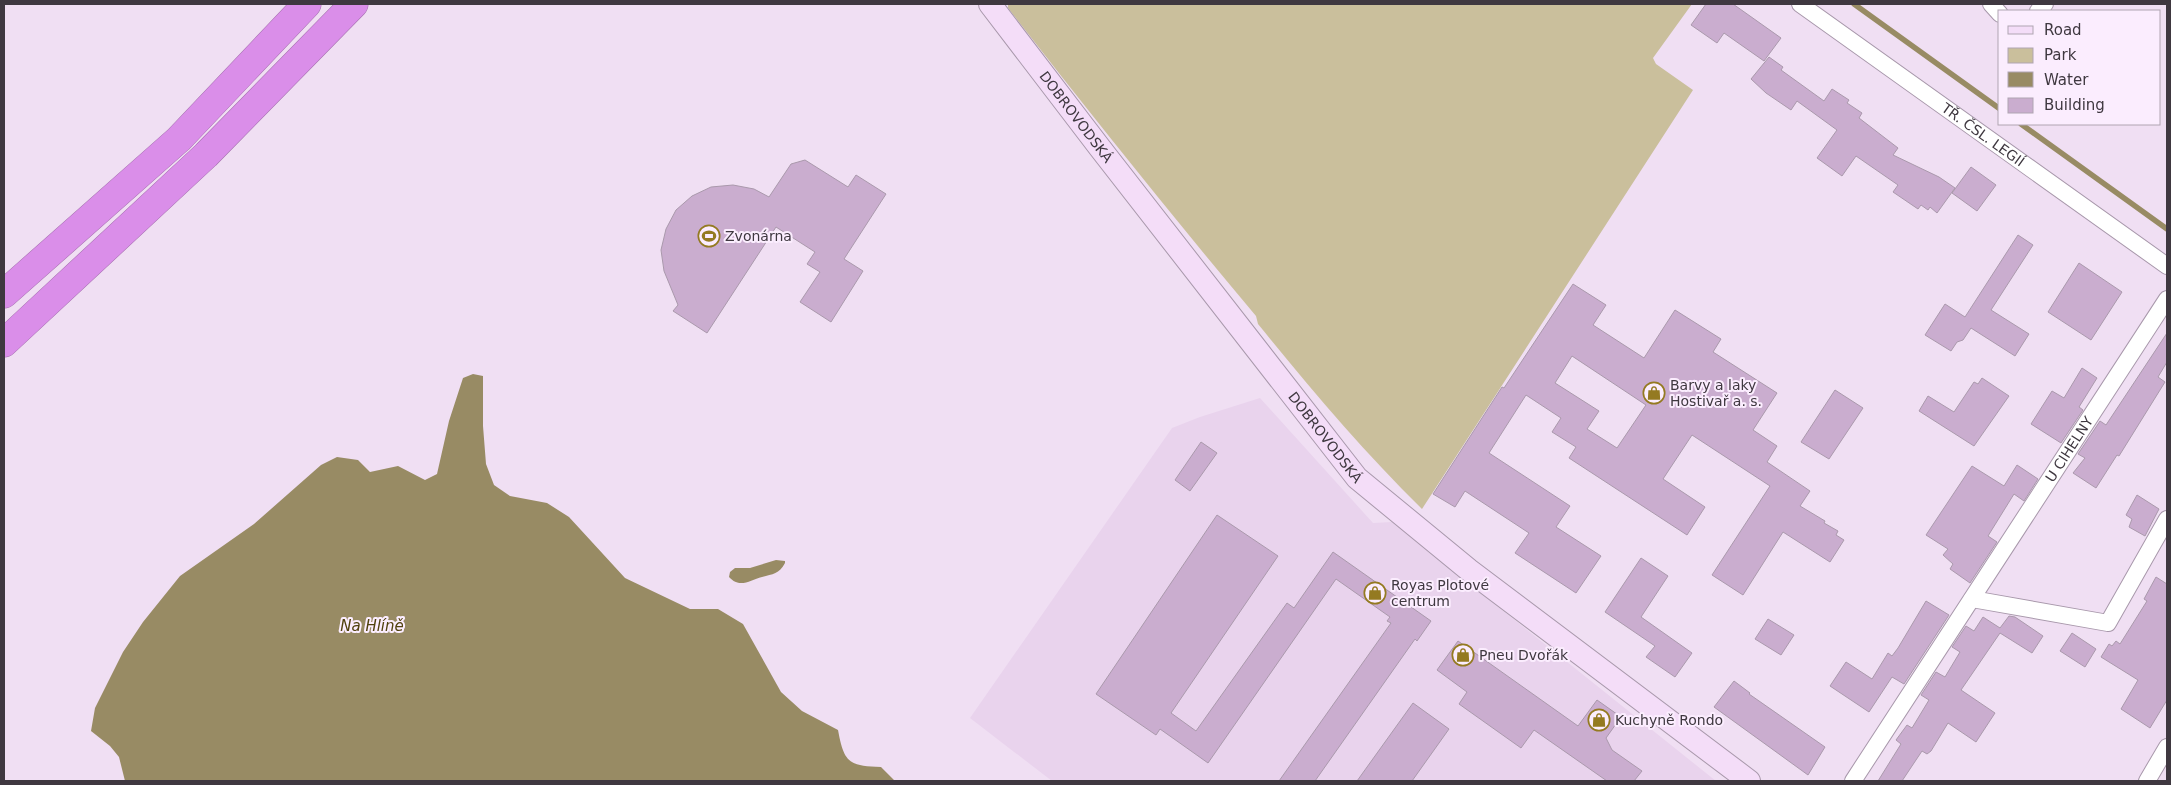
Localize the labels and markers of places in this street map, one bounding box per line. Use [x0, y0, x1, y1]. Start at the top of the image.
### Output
sports icon: Zvonárna [697, 224, 721, 248]
place label: Zvonárna [725, 228, 792, 244]
place label: Barvy a laky Hostivař a. s. [1670, 377, 1762, 409]
shop icon: Barvy a laky Hostivař a. s. [1642, 381, 1666, 405]
place label: Royas Plotové centrum [1391, 577, 1489, 609]
shop icon: Royas Plotové centrum [1363, 581, 1387, 605]
shop icon: Pneu Dvořák [1451, 643, 1475, 667]
place label: Pneu Dvořák [1479, 647, 1569, 663]
shop icon: Kuchyně Rondo [1587, 708, 1611, 732]
place label: Kuchyně Rondo [1615, 712, 1723, 728]

